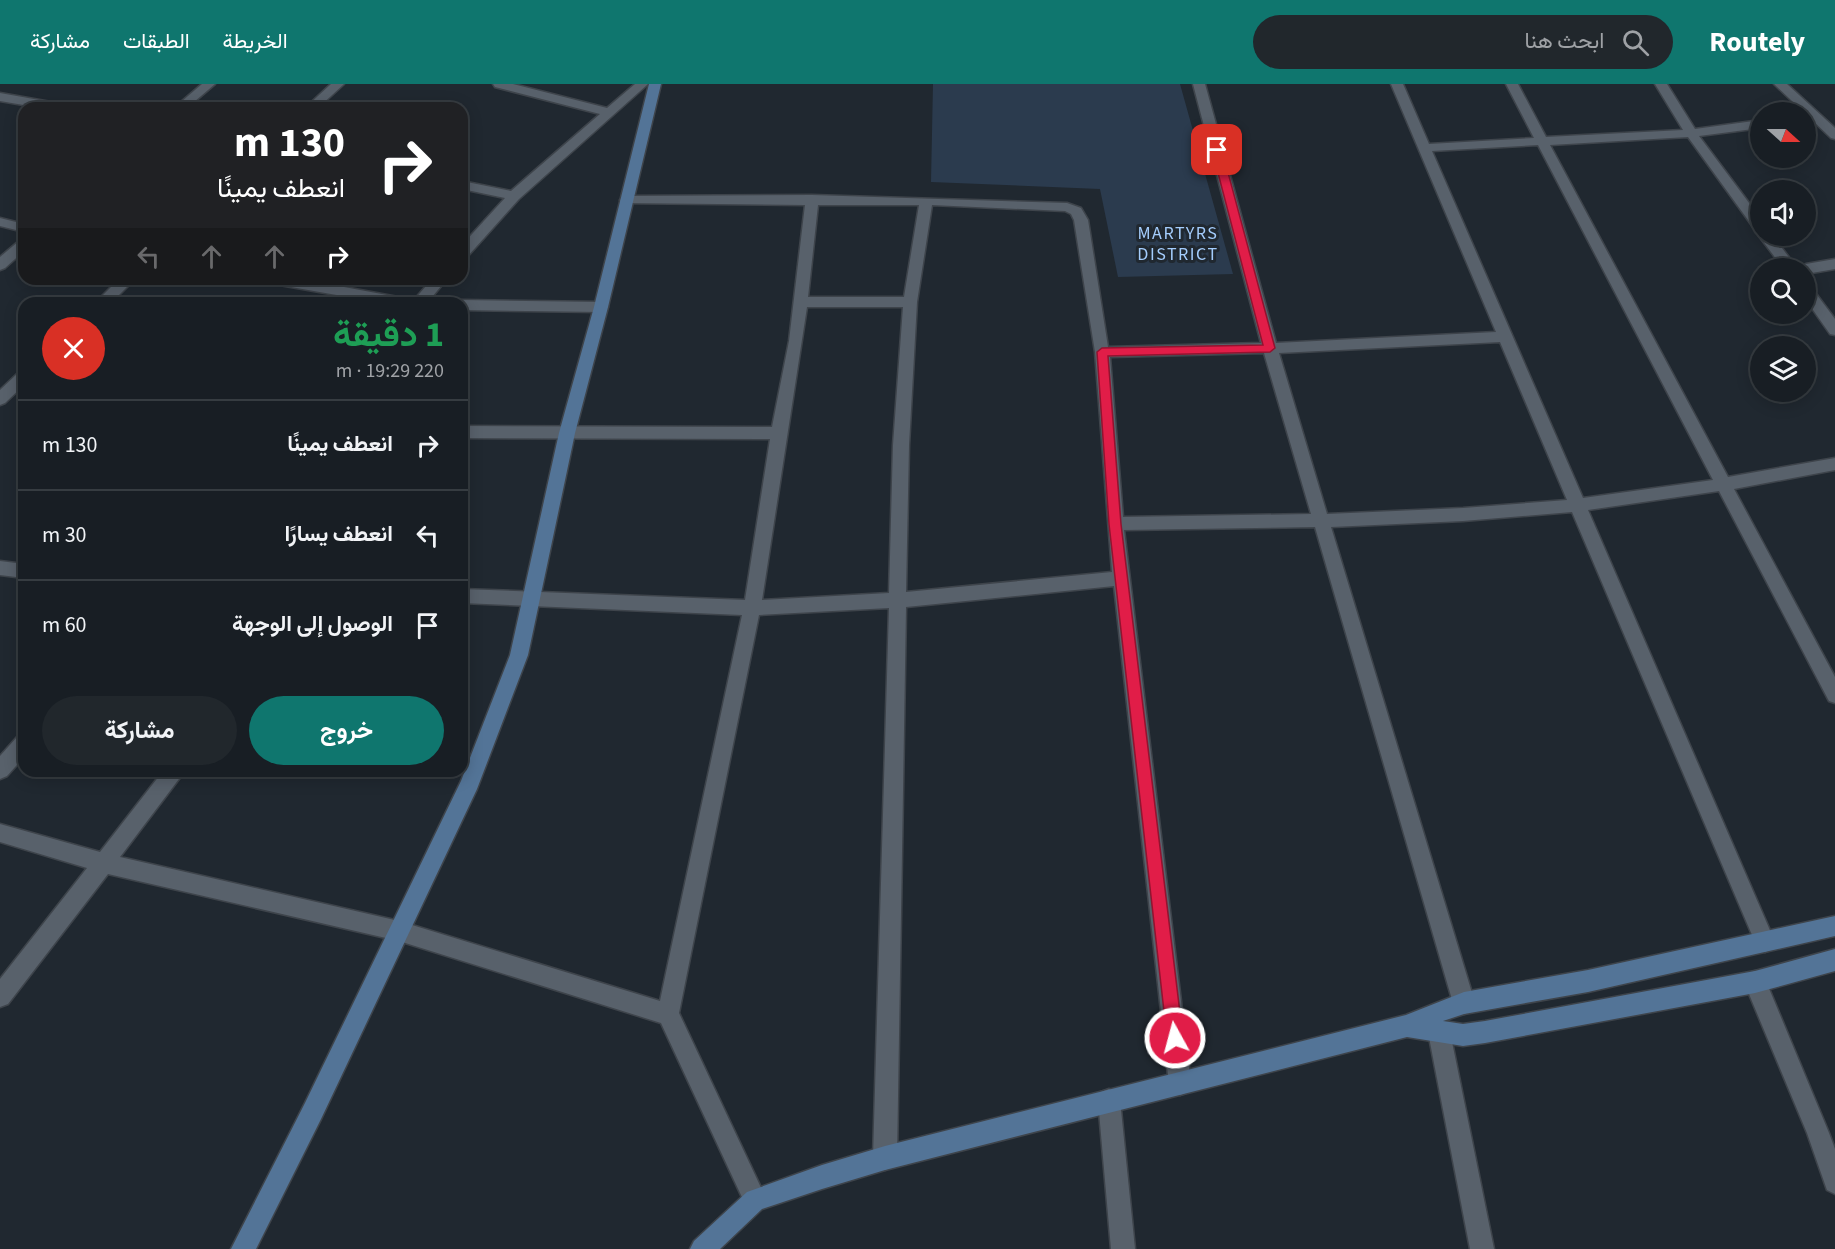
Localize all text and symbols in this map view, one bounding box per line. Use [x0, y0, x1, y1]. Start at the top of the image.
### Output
search box [1253, 15, 1673, 69]
text: Routely [1709, 22, 1805, 62]
text: ابحث هنا [1524, 25, 1604, 57]
text: مشاركة [30, 26, 90, 56]
text: الطبقات [123, 26, 190, 56]
text: الخريطة [223, 26, 288, 56]
icon: search [1619, 26, 1652, 59]
north arrow [1750, 102, 1816, 168]
map controls [1750, 102, 1816, 402]
text: 130 m [234, 113, 345, 173]
pin [1191, 124, 1242, 175]
icon: right [366, 126, 444, 204]
icon: arrive [1200, 133, 1233, 166]
text: انعطف يمينًا [217, 169, 345, 208]
button: sound [1750, 180, 1816, 246]
district label: MARTYRS DISTRICT [1137, 221, 1219, 267]
icon: left [132, 240, 165, 273]
icon: ahead [195, 240, 228, 273]
icon: ahead [258, 240, 291, 273]
icon: right [321, 240, 354, 273]
button: search [1750, 258, 1816, 324]
text: 1 دقيقة [333, 309, 444, 360]
button: close [42, 317, 105, 380]
button: layers [1750, 336, 1816, 402]
text: 220 m · 19:29 [336, 357, 444, 385]
text: انعطف يمينًا [287, 428, 393, 460]
text: 130 m [42, 429, 97, 461]
icon: right [411, 429, 444, 462]
text: انعطف يسارًا [284, 518, 393, 550]
text: 30 m [42, 519, 87, 551]
icon: left [411, 519, 444, 552]
text: الوصول إلى الوجهة [232, 608, 393, 640]
text: 60 m [42, 609, 87, 641]
icon: arrive [411, 609, 444, 642]
button: مشاركة [42, 696, 237, 765]
button: خروج [249, 696, 444, 765]
position arrow [1143, 1006, 1207, 1070]

